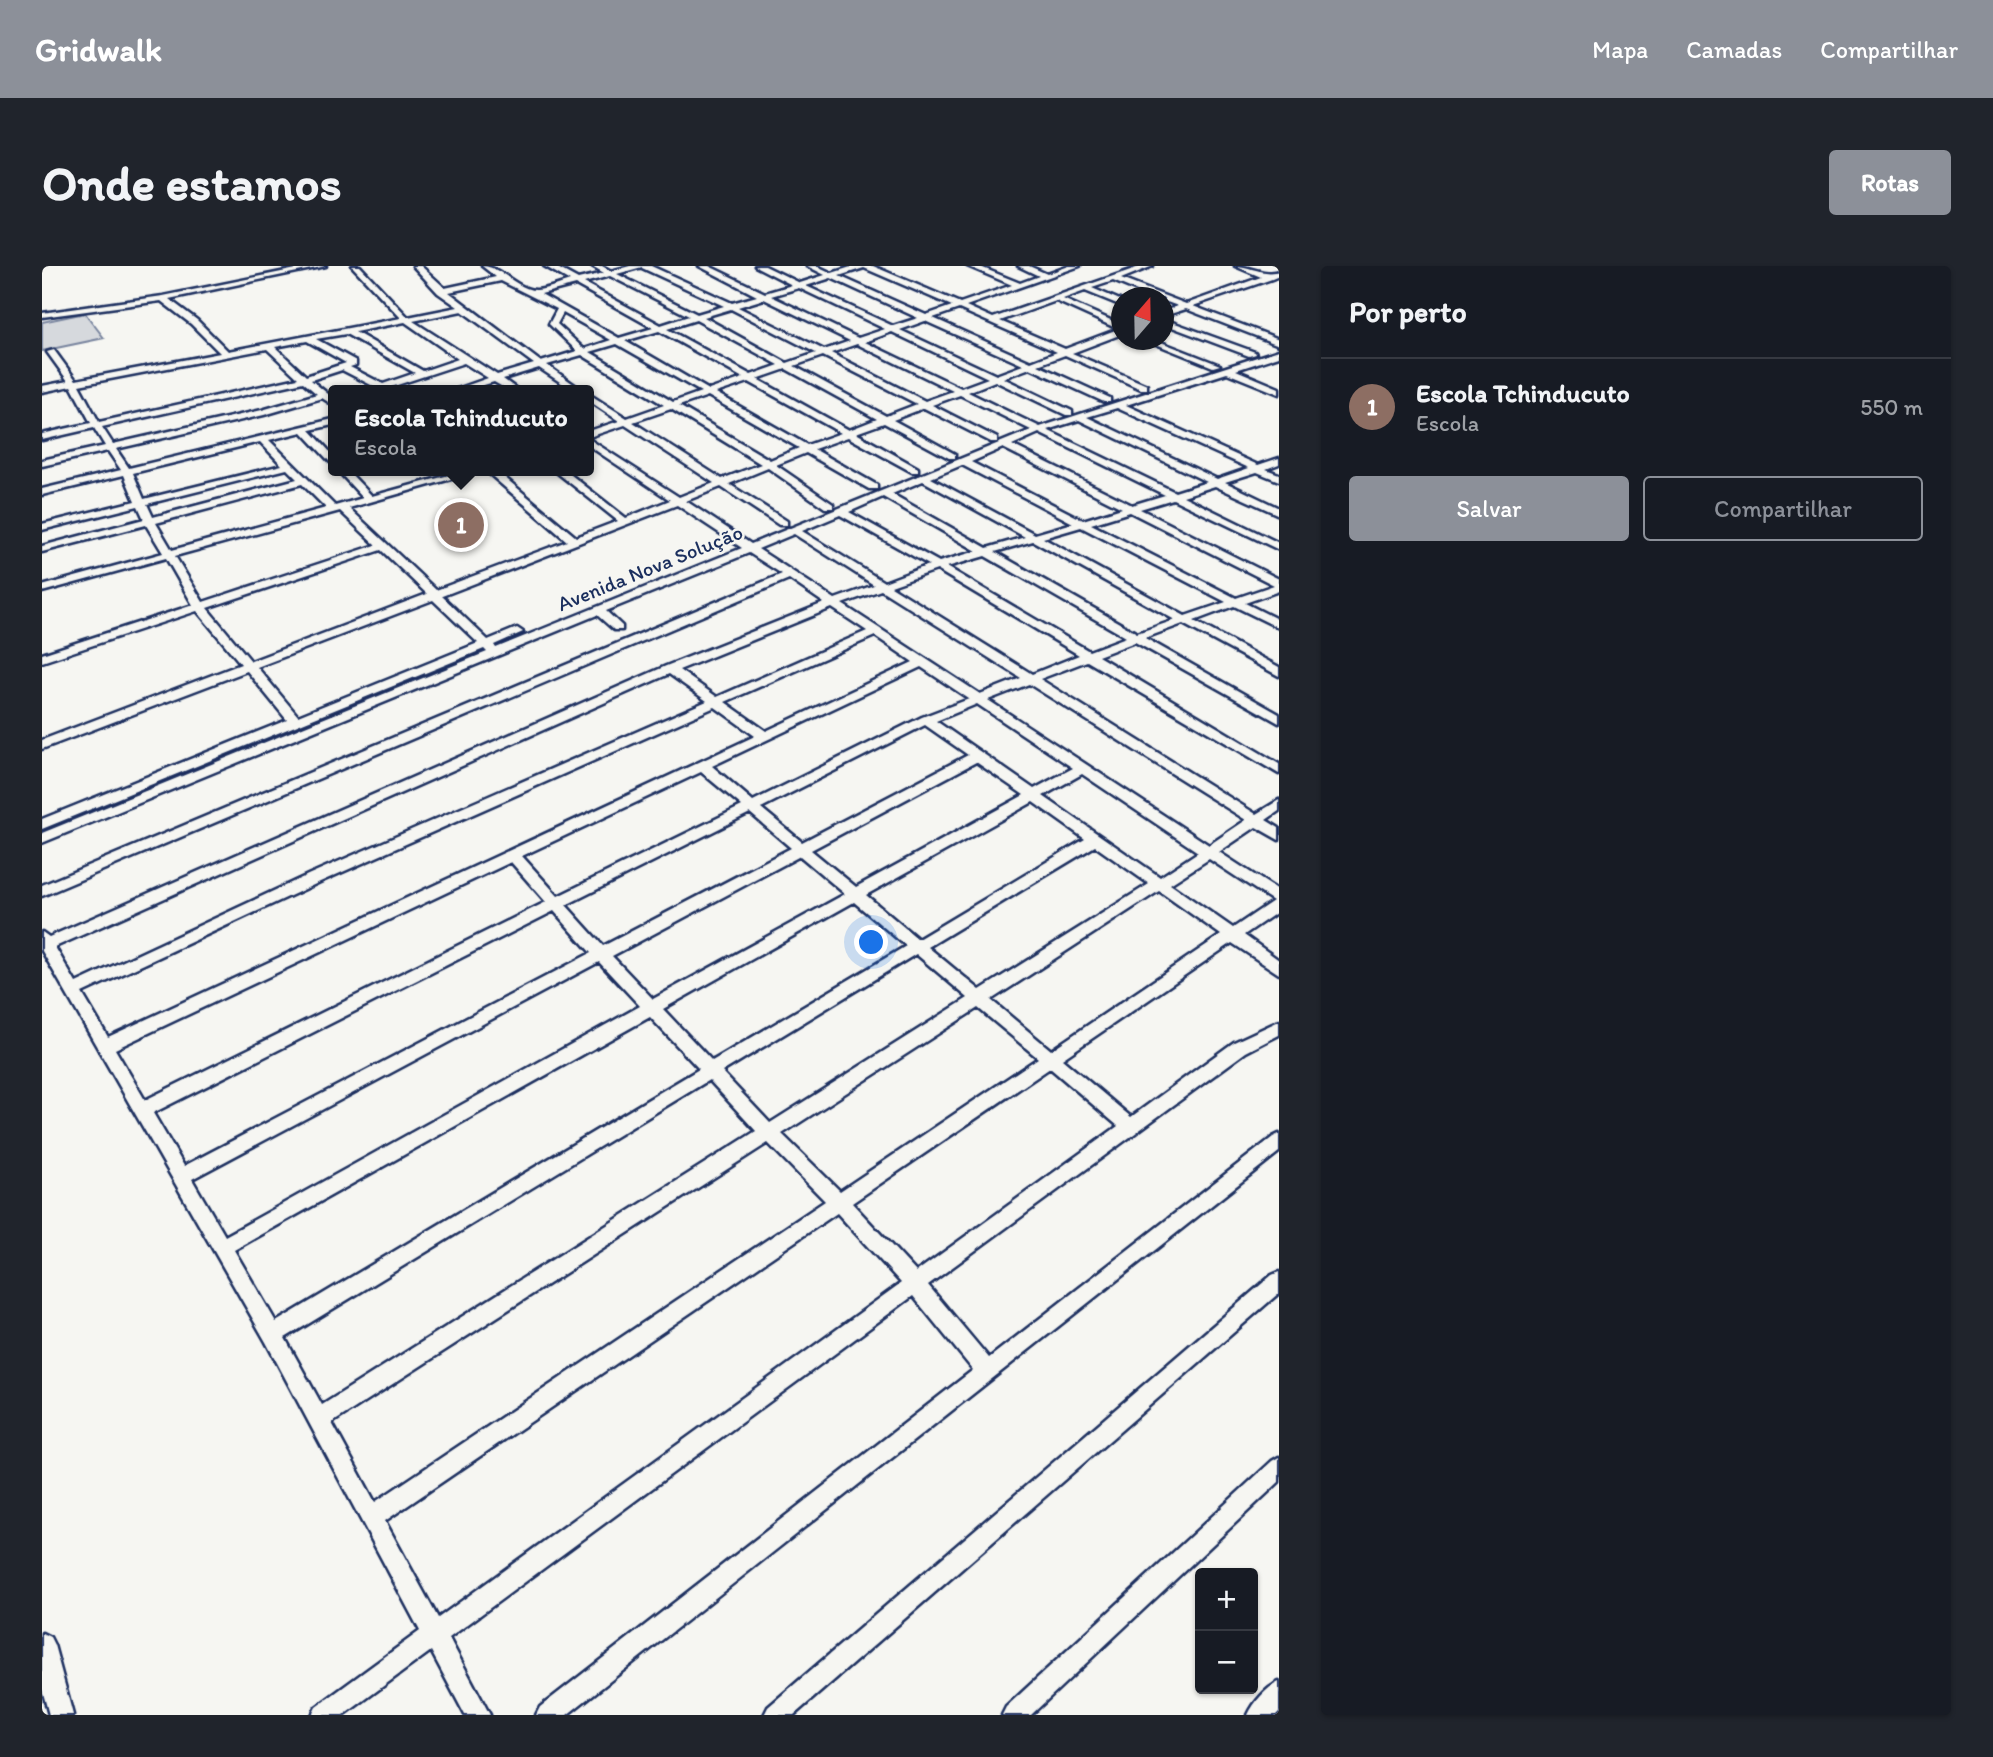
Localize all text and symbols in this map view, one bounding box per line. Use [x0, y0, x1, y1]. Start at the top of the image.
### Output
text: Gridwalk [35, 30, 162, 69]
text: Mapa [1592, 35, 1648, 64]
text: Camadas [1686, 35, 1782, 64]
text: Compartilhar [1820, 35, 1958, 64]
button: Rotas [1829, 150, 1951, 215]
text: Onde estamos [42, 153, 342, 212]
north arrow [1111, 287, 1174, 350]
text: Por perto [1349, 293, 1467, 330]
text: Escola Tchinducuto [1416, 377, 1630, 409]
popup [328, 385, 594, 476]
text: 1 [1367, 393, 1377, 421]
text: 550 m [1860, 393, 1923, 421]
text: Escola Tchinducuto [354, 401, 568, 433]
text: Escola [1416, 409, 1479, 437]
text: Escola [354, 433, 417, 461]
button: Salvar [1349, 476, 1629, 541]
button: Compartilhar [1643, 476, 1923, 541]
pin: 1 [438, 499, 484, 551]
street label: Avenida Nova Solução [553, 519, 746, 616]
your location [854, 925, 888, 959]
map controls [1195, 1568, 1258, 1694]
button: + [1195, 1568, 1258, 1631]
button: − [1195, 1631, 1258, 1694]

